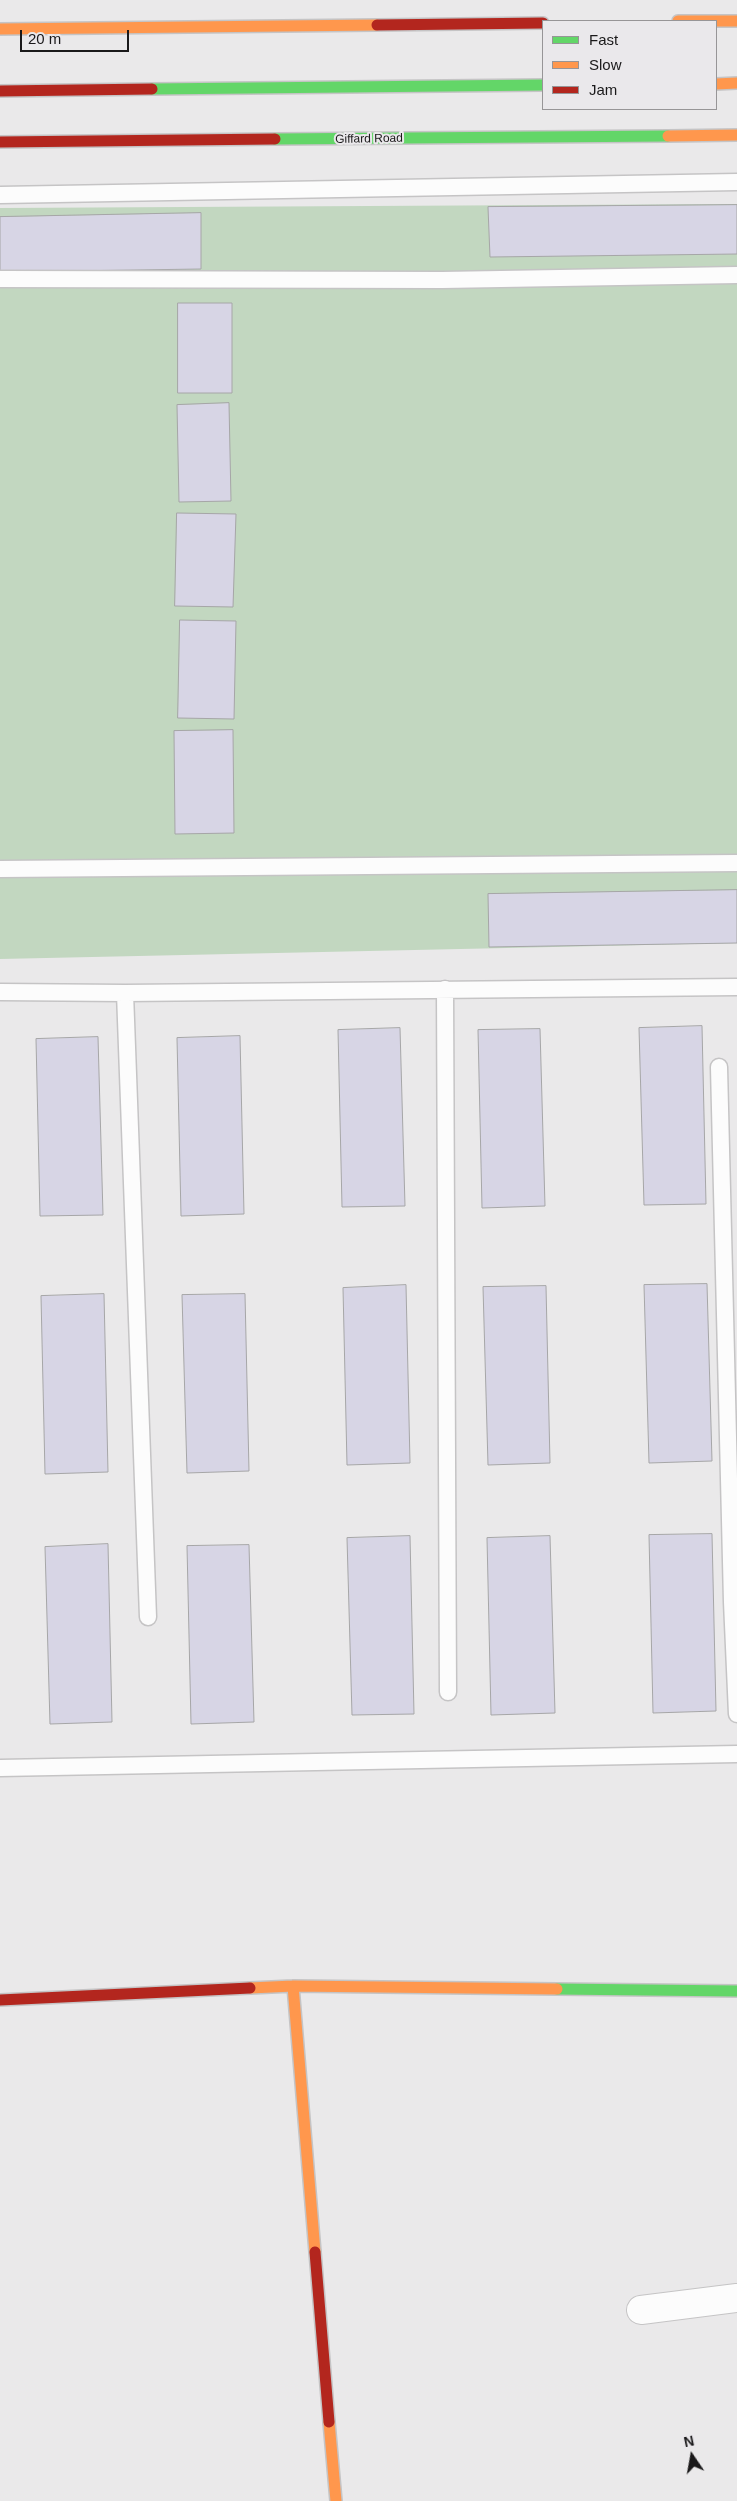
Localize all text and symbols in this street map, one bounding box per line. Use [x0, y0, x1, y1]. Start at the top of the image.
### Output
scale bar [22, 20, 131, 52]
legend [542, 20, 717, 110]
text: 20 m [28, 30, 61, 47]
text: Fast [589, 31, 618, 48]
text: Slow [589, 56, 622, 73]
text: Jam [589, 81, 617, 98]
street label: Giffard Road [335, 131, 403, 147]
north arrow [667, 2431, 717, 2481]
text: N [682, 2432, 695, 2450]

